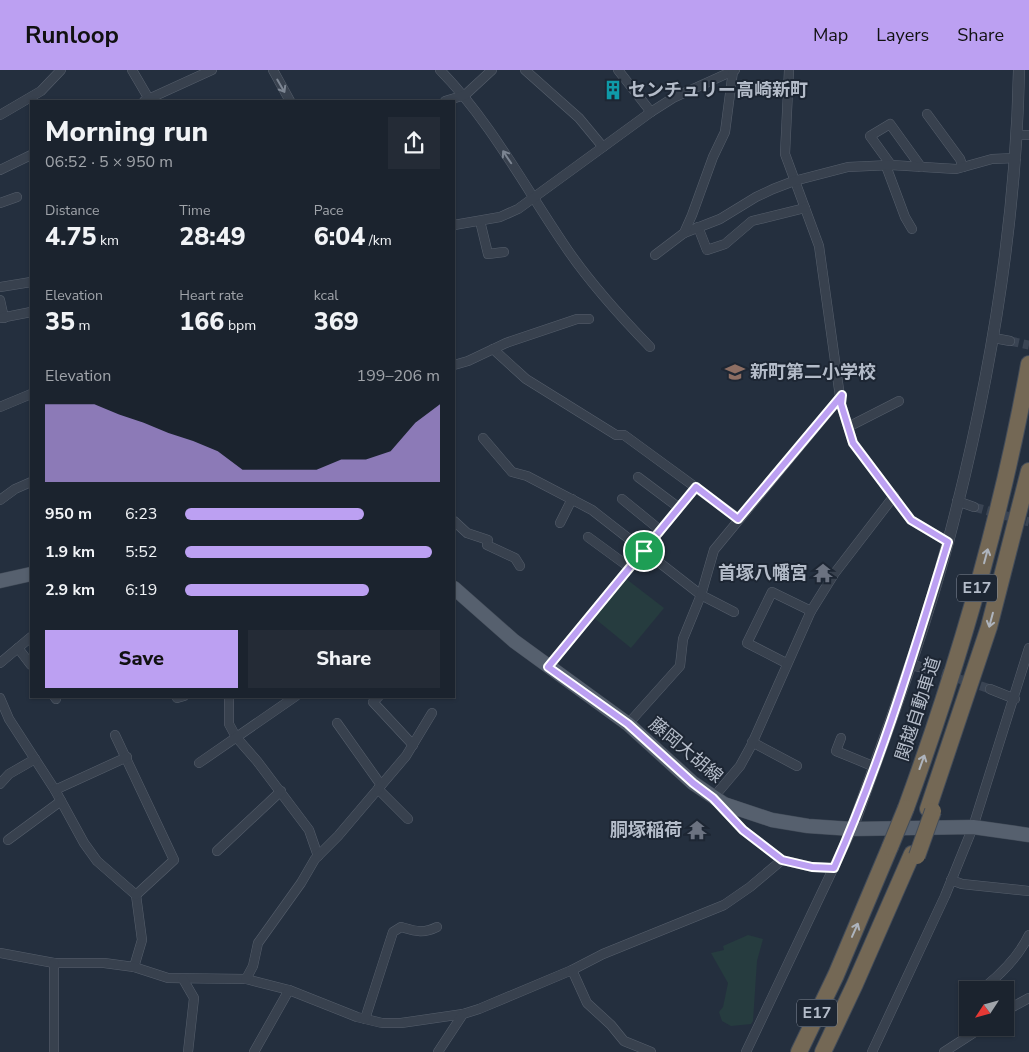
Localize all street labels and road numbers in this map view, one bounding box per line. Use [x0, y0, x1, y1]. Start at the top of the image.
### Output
road number: E17 [957, 574, 997, 602]
street label: 関越自動車道 [890, 654, 946, 764]
street label: 藤岡大胡線 [644, 712, 728, 788]
road number: E17 [797, 1000, 837, 1026]

